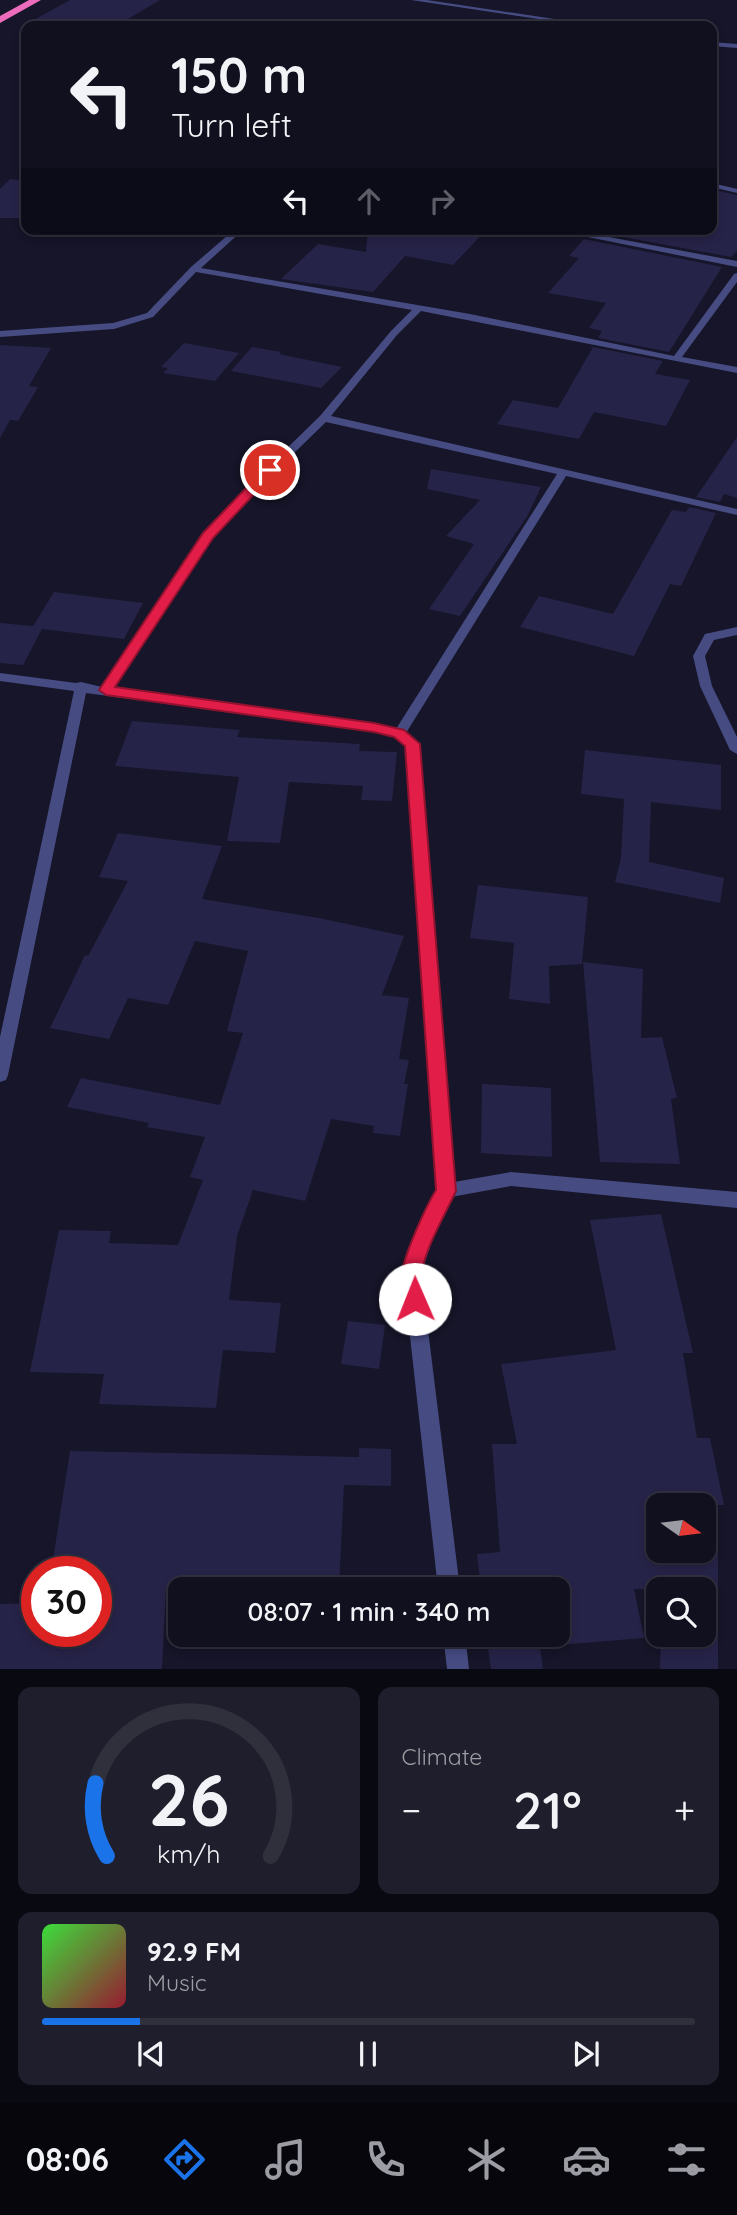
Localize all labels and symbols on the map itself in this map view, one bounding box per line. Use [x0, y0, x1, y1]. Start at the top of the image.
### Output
pin [240, 440, 300, 500]
position arrow [378, 1262, 452, 1336]
north arrow [646, 1493, 716, 1563]
speed limit sign: 30 [21, 1556, 112, 1647]

